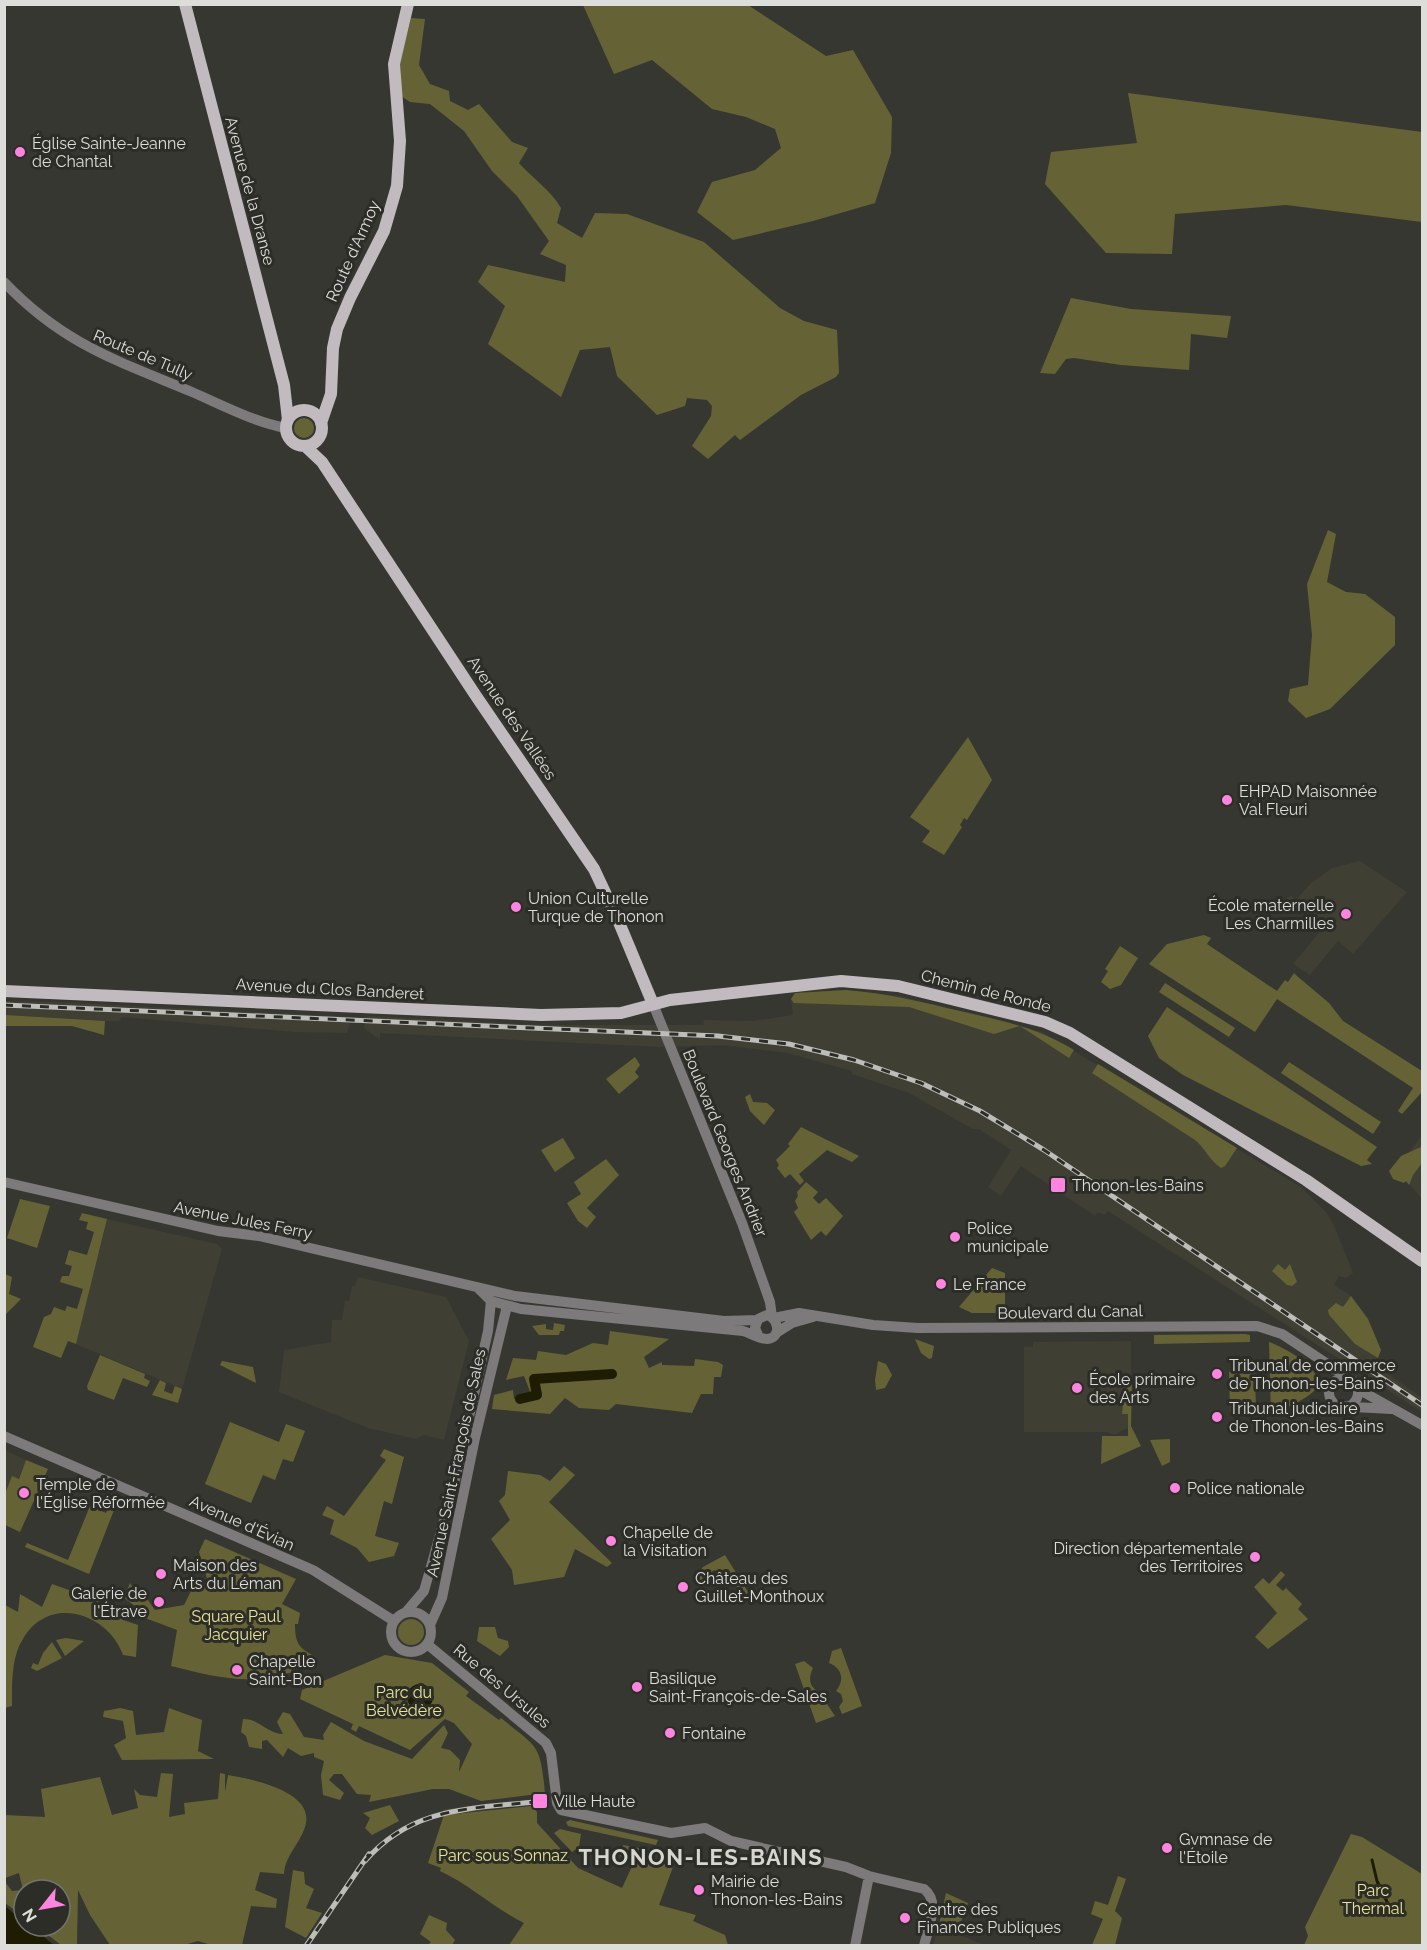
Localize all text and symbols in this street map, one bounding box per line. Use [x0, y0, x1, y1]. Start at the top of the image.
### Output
street label: Avenue de la Dranse [221, 115, 279, 267]
place label: Église Sainte-Jeanne de Chantal [32, 133, 186, 171]
marker: Église Sainte-Jeanne de Chantal [13, 145, 27, 159]
street label: Route d'Armoy [322, 197, 384, 305]
street label: Route de Tully [91, 326, 196, 385]
street label: Avenue des Vallées [464, 653, 561, 784]
place label: EHPAD Maisonnée Val Fleuri [1239, 782, 1377, 819]
marker: EHPAD Maisonnée Val Fleuri [1220, 793, 1234, 807]
place label: Union Culturelle Turque de Thonon [528, 889, 664, 926]
place label: École maternelle Les Charmilles [1208, 895, 1334, 933]
marker: Union Culturelle Turque de Thonon [509, 900, 523, 914]
marker: École maternelle Les Charmilles [1339, 907, 1353, 921]
street label: Chemin de Ronde [919, 966, 1053, 1016]
street label: Avenue du Clos Banderet [235, 975, 425, 1003]
street label: Boulevard Georges Andrier [679, 1047, 771, 1240]
marker: Thonon-les-Bains [1049, 1176, 1067, 1194]
place label: Thonon-les-Bains [1072, 1176, 1204, 1195]
street label: Avenue Jules Ferry [172, 1197, 314, 1243]
place label: Police municipale [967, 1219, 1049, 1256]
marker: Police municipale [948, 1230, 962, 1244]
place label: Le France [953, 1275, 1026, 1294]
marker: Le France [934, 1277, 948, 1291]
street label: Boulevard du Canal [997, 1301, 1143, 1323]
street label: Avenue Saint-François de Sales [423, 1347, 490, 1579]
place label: Tribunal de commerce de Thonon-les-Bains [1229, 1356, 1396, 1393]
marker: Tribunal de commerce de Thonon-les-Bains [1210, 1367, 1224, 1381]
place label: École primaire des Arts [1089, 1369, 1195, 1407]
marker: École primaire des Arts [1070, 1381, 1084, 1395]
place label: Tribunal judiciaire de Thonon-les-Bains [1229, 1399, 1384, 1436]
marker: Tribunal judiciaire de Thonon-les-Bains [1210, 1410, 1224, 1424]
place label: Temple de l'Église Réformée [36, 1475, 165, 1512]
place label: Police nationale [1187, 1479, 1304, 1498]
marker: Police nationale [1168, 1481, 1182, 1495]
marker: Temple de l'Église Réformée [17, 1486, 31, 1500]
street label: Avenue d'Évian [187, 1490, 298, 1555]
place label: Chapelle de la Visitation [623, 1523, 713, 1560]
marker: Chapelle de la Visitation [604, 1534, 618, 1548]
place label: Direction départementale des Territoires [1053, 1539, 1243, 1576]
marker: Direction départementale des Territoires [1248, 1550, 1262, 1564]
place label: Maison des Arts du Léman [173, 1556, 281, 1593]
marker: Maison des Arts du Léman [154, 1567, 168, 1581]
place label: Château des Guillet-Monthoux [695, 1569, 824, 1606]
marker: Château des Guillet-Monthoux [676, 1580, 690, 1594]
place label: Galerie de l'Étrave [71, 1584, 147, 1621]
marker: Galerie de l'Étrave [152, 1595, 166, 1609]
park label: Square Paul Jacquier [191, 1607, 281, 1644]
street label: Rue des Ursules [450, 1640, 555, 1732]
place label: Chapelle Saint-Bon [249, 1652, 322, 1689]
marker: Chapelle Saint-Bon [230, 1663, 244, 1677]
place label: Basilique Saint-François-de-Sales [649, 1669, 827, 1706]
marker: Basilique Saint-François-de-Sales [630, 1680, 644, 1694]
park label: Parc du Belvédère [366, 1683, 442, 1720]
place label: Fontaine [682, 1724, 746, 1743]
marker: Fontaine [663, 1726, 677, 1740]
marker: Ville Haute [531, 1792, 549, 1810]
place label: Ville Haute [554, 1792, 635, 1811]
place label: Gymnase de l'Étoile [1179, 1830, 1272, 1867]
marker: Gymnase de l'Étoile [1160, 1841, 1174, 1855]
district label: THONON-LES-BAINS [579, 1844, 823, 1870]
park label: Parc sous Sonnaz [438, 1846, 568, 1865]
place label: Mairie de Thonon-les-Bains [711, 1872, 843, 1909]
north arrow [12, 1878, 72, 1938]
park label: Parc Thermal [1342, 1881, 1405, 1918]
marker: Mairie de Thonon-les-Bains [692, 1883, 706, 1897]
place label: Centre des Finances Publiques [917, 1900, 1061, 1937]
text: N [18, 1905, 41, 1926]
marker: Centre des Finances Publiques [898, 1911, 912, 1925]

